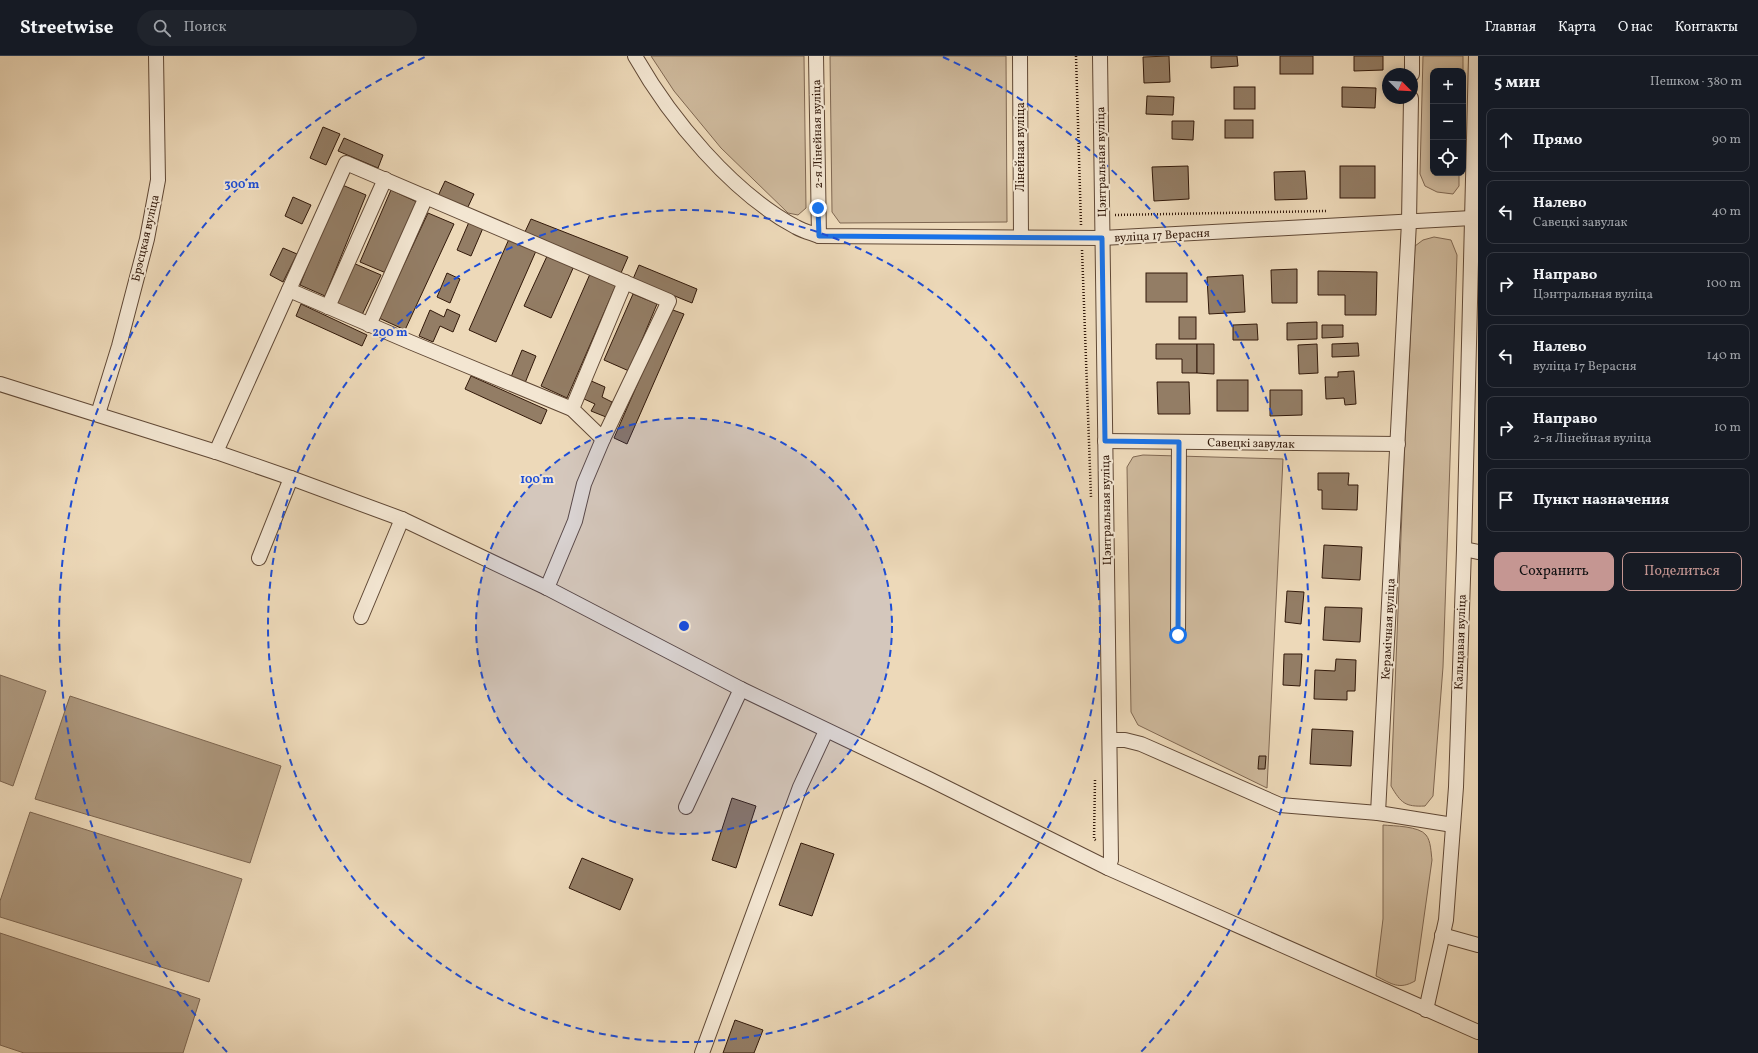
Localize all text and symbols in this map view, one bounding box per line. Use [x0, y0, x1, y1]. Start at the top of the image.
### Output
search box [137, 10, 417, 46]
text: Streetwise [20, 15, 113, 41]
icon: search [151, 17, 173, 39]
text: Поиск [183, 17, 226, 38]
text: Главная [1485, 18, 1536, 37]
text: Карта [1558, 18, 1596, 37]
text: О нас [1618, 18, 1653, 37]
text: Контакты [1675, 18, 1738, 37]
north arrow [1382, 68, 1418, 104]
map controls [1430, 68, 1466, 176]
button: + [1430, 68, 1466, 104]
text: 5 мин [1494, 71, 1540, 94]
text: Пешком · 380 m [1650, 73, 1742, 91]
street label: 2-я Лінейная вуліца [809, 79, 827, 189]
street label: Лінейная вуліца [1013, 102, 1029, 192]
button: − [1430, 104, 1466, 140]
street label: Цэнтральная вуліца [1093, 106, 1111, 217]
icon: ahead [1495, 129, 1517, 151]
text: Прямо [1533, 130, 1582, 151]
text: 90 m [1712, 131, 1741, 149]
button: locate [1430, 140, 1466, 176]
text: 300 m [225, 177, 260, 193]
street label: Брэсцкая вуліца [128, 193, 164, 283]
text: Налево [1533, 193, 1587, 214]
route end [809, 199, 827, 217]
icon: left [1495, 201, 1517, 223]
text: 40 m [1712, 203, 1741, 221]
text: Савецкі завулак [1533, 214, 1628, 232]
street label: вуліца 17 Верасня [1114, 226, 1210, 246]
text: Направо [1533, 265, 1597, 286]
icon: right [1495, 273, 1517, 295]
text: 100 m [1706, 275, 1741, 293]
text: Цэнтральная вуліца [1533, 286, 1653, 304]
text: 200 m [372, 325, 408, 341]
text: Налево [1533, 337, 1587, 358]
icon: left [1495, 345, 1517, 367]
text: 140 m [1707, 347, 1741, 365]
text: вуліца 17 Верасня [1533, 358, 1637, 376]
text: Направо [1533, 409, 1597, 430]
icon: right [1495, 417, 1517, 439]
text: 10 m [1714, 419, 1741, 437]
text: 2-я Лінейная вуліца [1533, 430, 1652, 448]
street label: Савецкі завулак [1207, 435, 1295, 453]
street label: Цэнтральная вуліца [1098, 454, 1116, 565]
text: 100 m [520, 472, 554, 488]
icon: arrive [1495, 489, 1517, 511]
text: Пункт назначения [1533, 490, 1669, 511]
button: Сохранить [1494, 552, 1614, 591]
button: Поделиться [1622, 552, 1742, 591]
street label: Керамічная вуліца [1378, 578, 1400, 680]
street label: Кальцавая вуліца [1451, 594, 1471, 690]
centre of rings [677, 619, 691, 633]
route start [1169, 626, 1187, 644]

